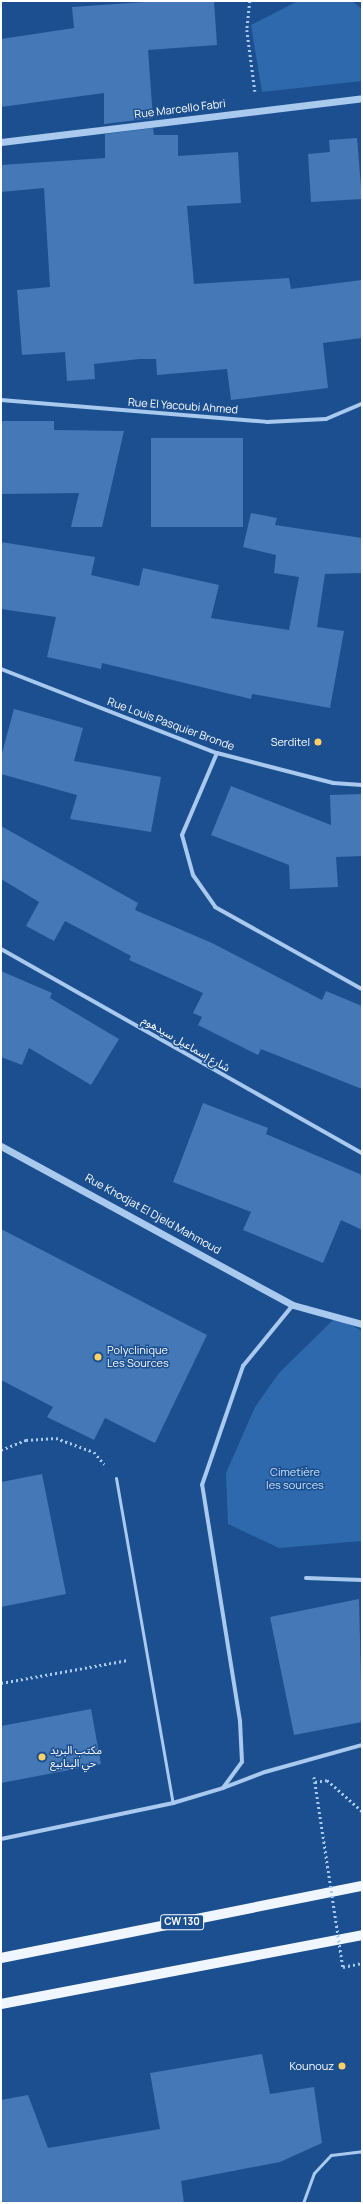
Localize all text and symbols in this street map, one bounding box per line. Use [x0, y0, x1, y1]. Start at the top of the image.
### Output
street label: Rue Marcello Fabri [134, 97, 226, 121]
street label: Rue El Yacoubi Ahmed [127, 396, 239, 416]
street label: Rue Louis Pasquier Bronde [106, 695, 236, 753]
place label: Serditel [271, 735, 310, 749]
marker: Serditel [313, 737, 323, 747]
street label: شارع إسماعيل سيدهوم [140, 1013, 232, 1075]
street label: Rue Khodjat El Djeld Mahmoud [83, 1171, 223, 1257]
place label: Polyclinique Les Sources [107, 1344, 169, 1370]
marker: Polyclinique Les Sources [92, 1351, 104, 1363]
park label: Cimetière les sources [266, 1466, 324, 1492]
place label: مكتب البريد حي الينابيع [50, 1744, 102, 1770]
marker: مكتب البريد حي الينابيع [37, 1752, 47, 1762]
road number: CW 130 [160, 1914, 204, 1930]
place label: Kounouz [290, 2059, 334, 2073]
marker: Kounouz [337, 2061, 347, 2071]

